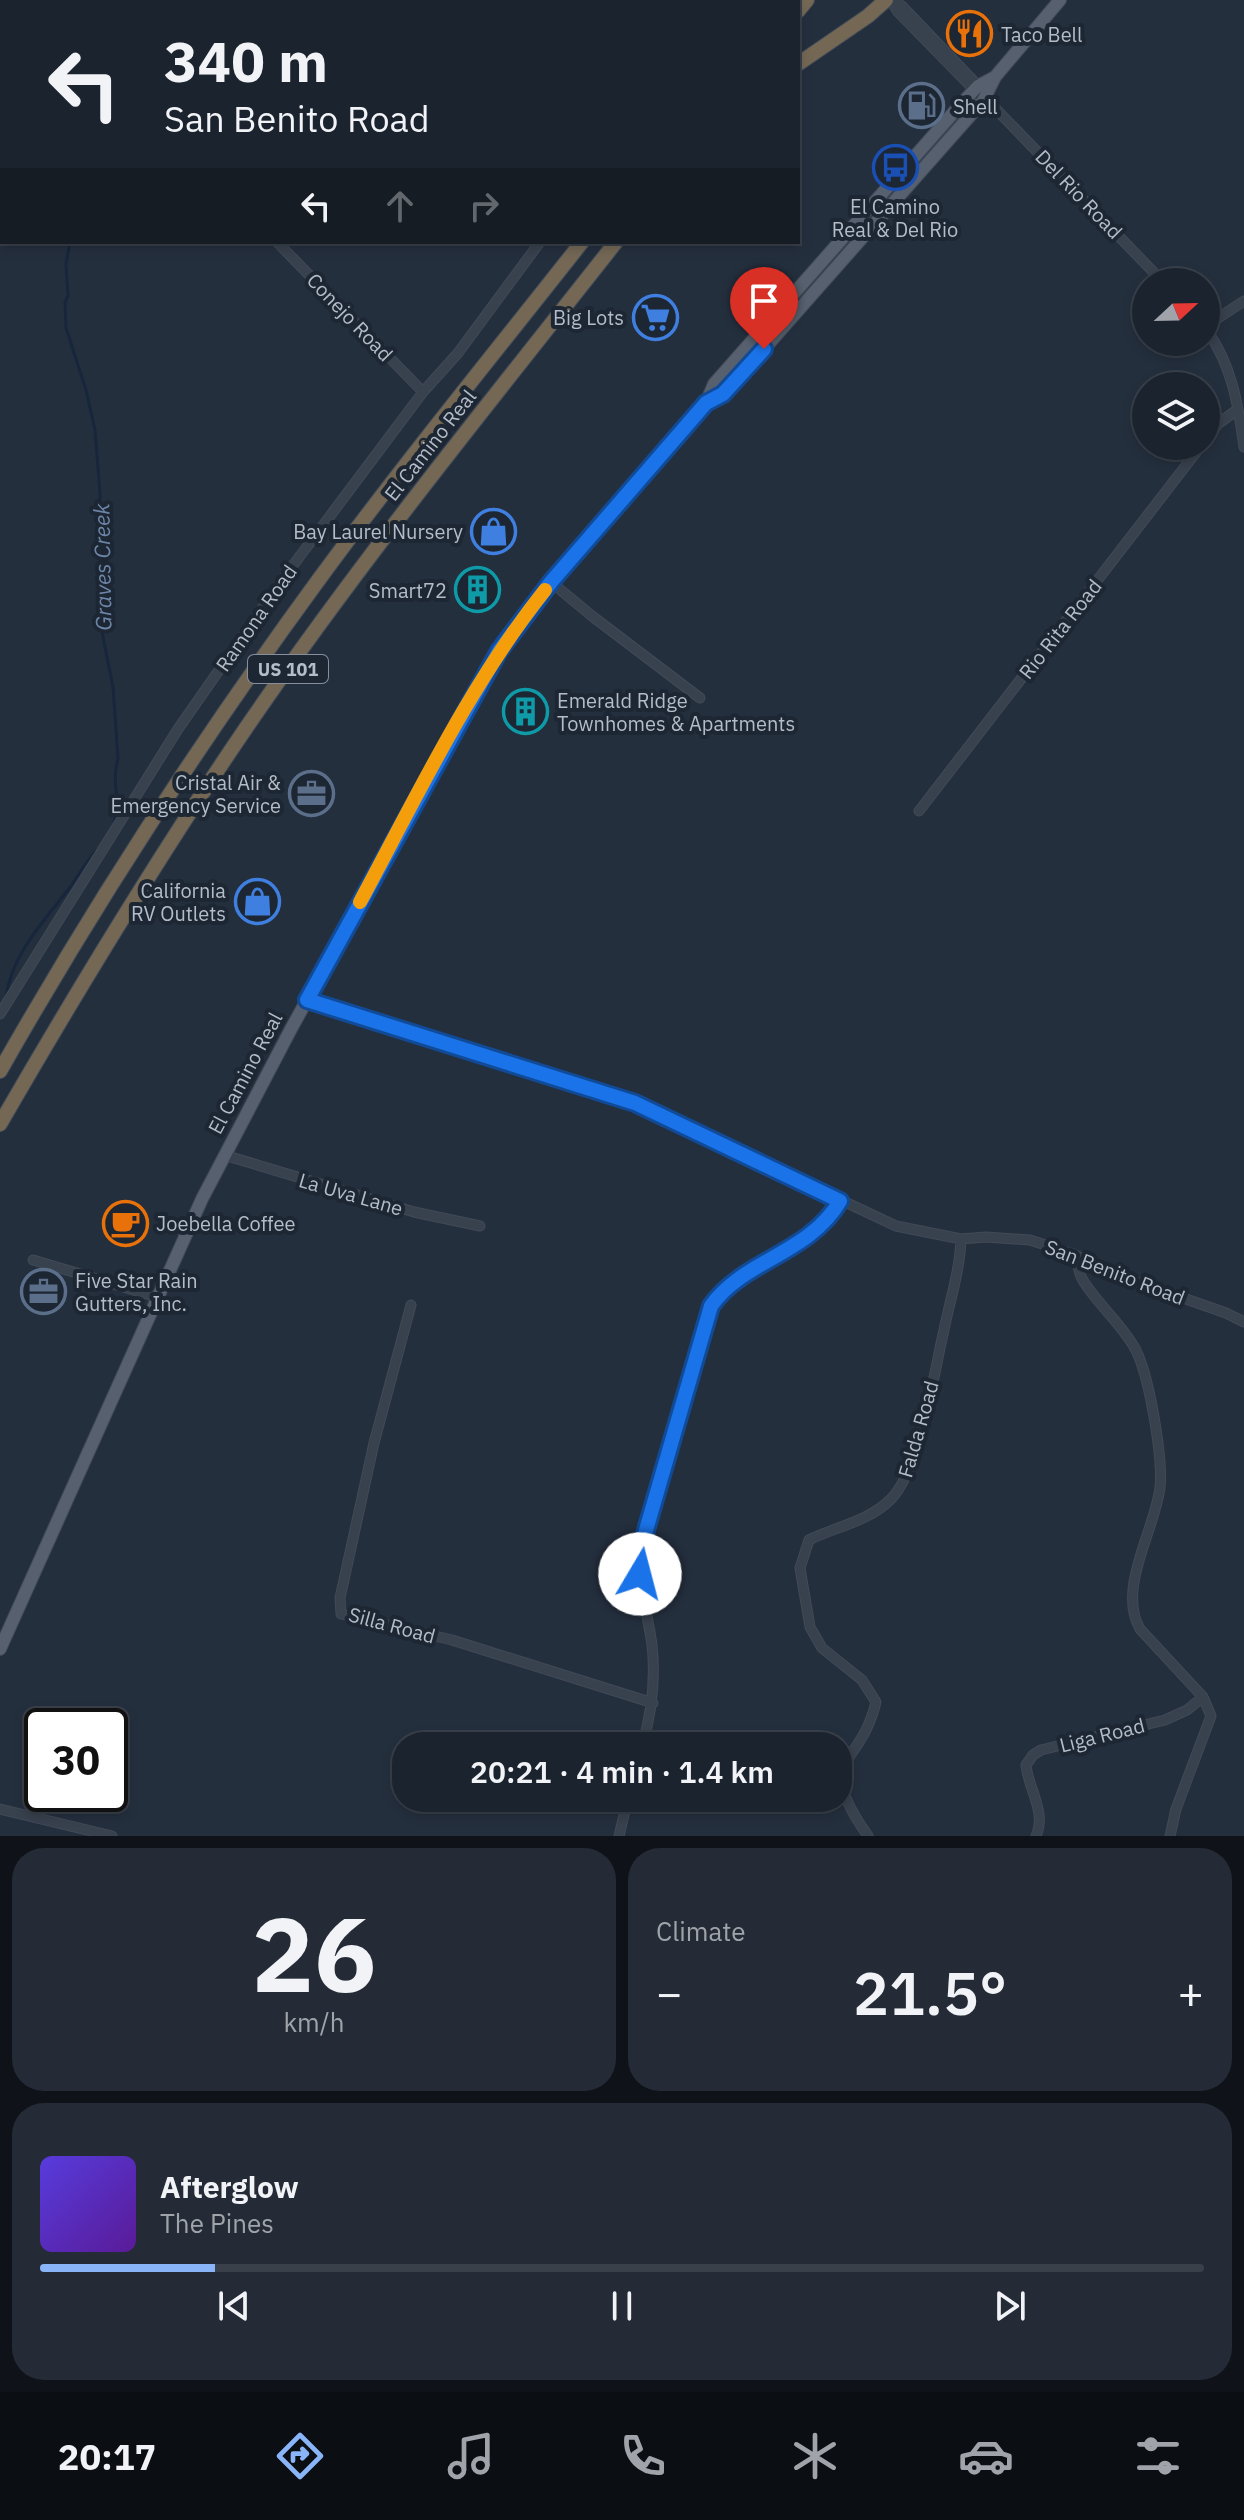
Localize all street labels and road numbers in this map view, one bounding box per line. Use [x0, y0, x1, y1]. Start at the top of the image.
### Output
street label: Del Rio Road [1030, 144, 1128, 244]
street label: Conejo Road [301, 267, 399, 367]
street label: El Camino Real [378, 384, 482, 506]
street label: Ramona Road [209, 559, 303, 677]
street label: Rio Rita Road [1012, 573, 1108, 685]
road number: US 101 [248, 655, 328, 683]
street label: El Camino Real [202, 1007, 288, 1139]
street label: La Uva Lane [296, 1166, 406, 1222]
street label: San Benito Road [1041, 1233, 1189, 1311]
street label: Falda Road [891, 1377, 945, 1481]
street label: Silla Road [346, 1600, 438, 1650]
street label: Liga Road [1057, 1711, 1147, 1759]

